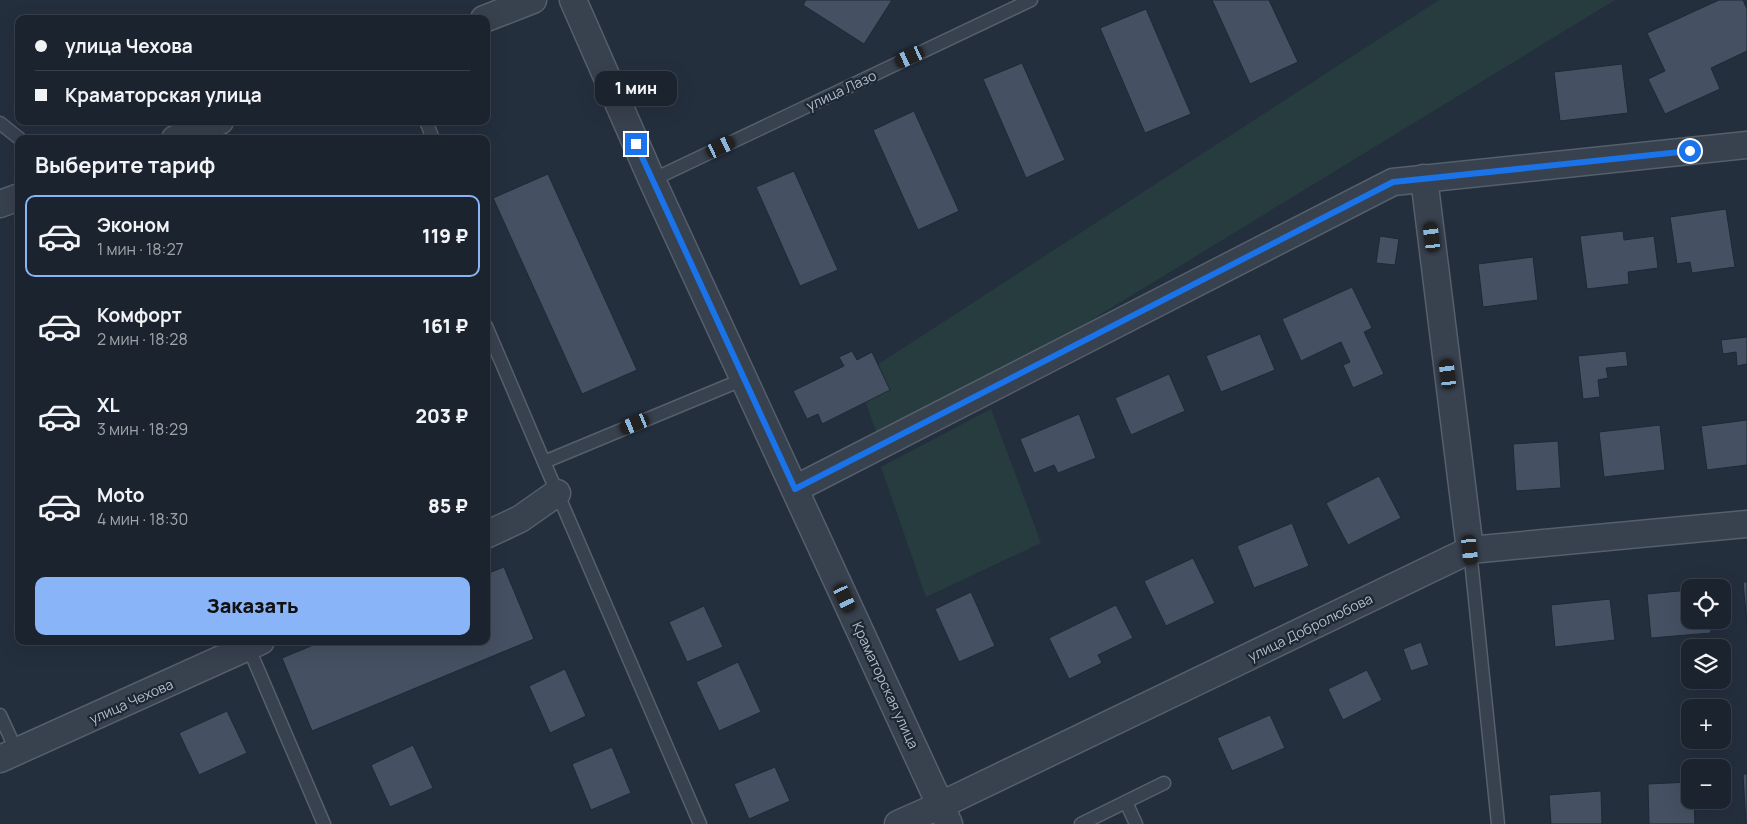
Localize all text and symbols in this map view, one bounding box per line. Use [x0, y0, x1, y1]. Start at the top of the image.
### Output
text: улица Чехова [65, 33, 193, 59]
car [893, 44, 926, 70]
street label: улица Лазо [803, 65, 879, 115]
callout: 1 мин [595, 72, 677, 106]
text: 1 мин [615, 77, 657, 99]
text: Краматорская улица [65, 82, 262, 108]
route end [625, 133, 647, 155]
car [704, 134, 737, 160]
route start [1679, 140, 1701, 162]
text: Выберите тариф [35, 150, 215, 180]
text: Эконом [97, 212, 170, 238]
icon: car [37, 214, 82, 259]
car [1422, 221, 1441, 253]
text: 119 ₽ [422, 223, 468, 249]
text: 1 мин · 18:27 [97, 238, 184, 260]
text: Комфорт [97, 302, 182, 328]
icon: car [37, 304, 82, 349]
text: 161 ₽ [422, 313, 468, 339]
text: 2 мин · 18:28 [97, 328, 188, 350]
car [1438, 358, 1457, 390]
text: XL [97, 392, 120, 418]
icon: car [37, 394, 82, 439]
text: 203 ₽ [416, 403, 468, 429]
car [618, 411, 651, 437]
text: 3 мин · 18:29 [97, 418, 188, 440]
text: Moto [97, 482, 144, 508]
icon: car [37, 484, 82, 529]
text: 85 ₽ [428, 493, 468, 519]
text: 4 мин · 18:30 [97, 508, 188, 530]
car [1460, 534, 1479, 566]
button: Заказать [35, 577, 470, 635]
map controls [1681, 579, 1731, 809]
button: locate [1681, 579, 1731, 629]
car [831, 581, 858, 615]
street label: улица Добролюбова [1244, 589, 1376, 665]
street label: Краматорская улица [848, 618, 924, 752]
button: layers [1681, 639, 1731, 689]
street label: улица Чехова [86, 674, 176, 728]
button: + [1681, 699, 1731, 749]
button: − [1681, 759, 1731, 809]

